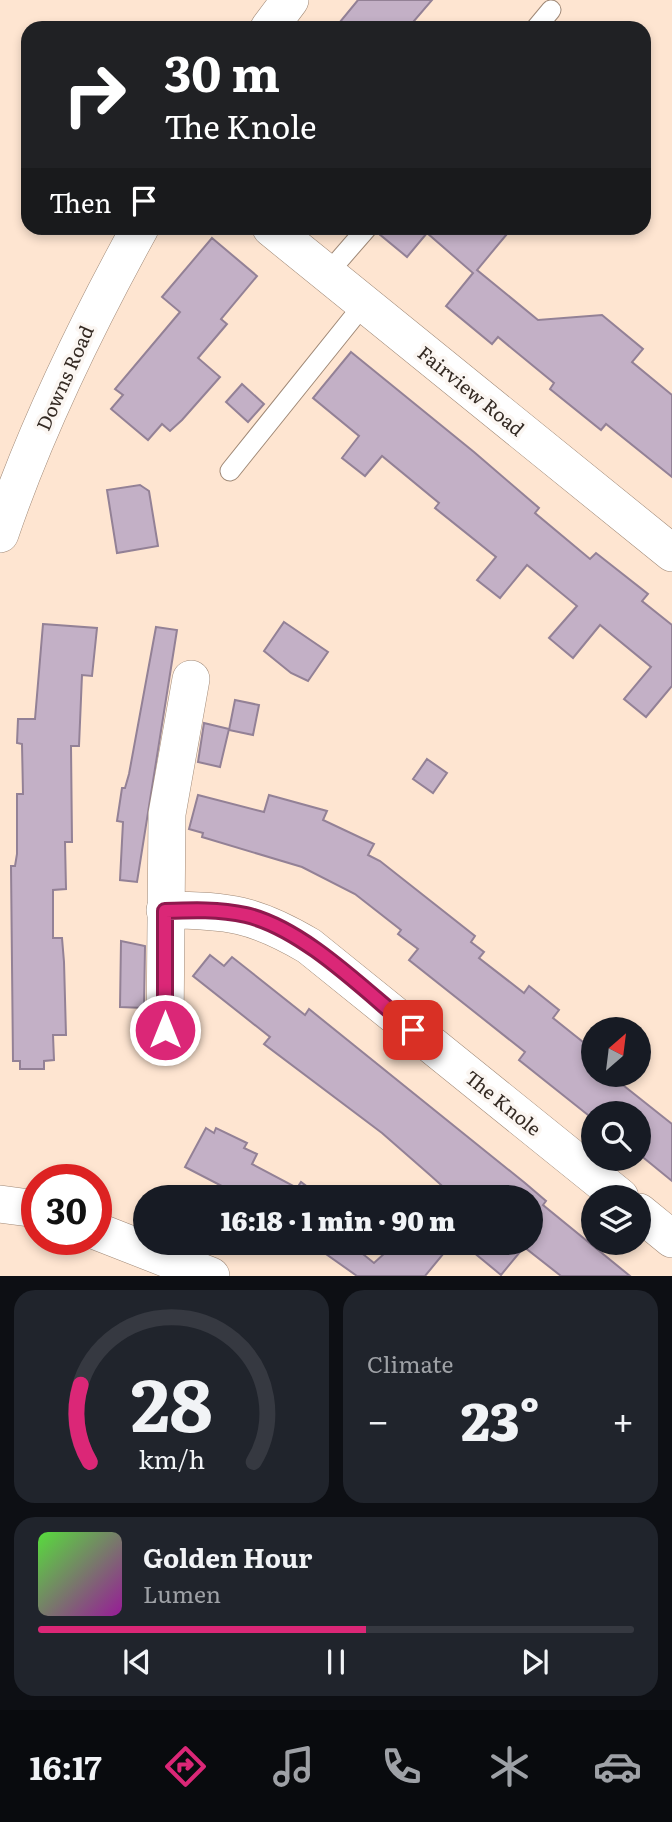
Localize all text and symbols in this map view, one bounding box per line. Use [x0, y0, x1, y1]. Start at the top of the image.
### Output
text: 30 m [164, 34, 280, 107]
icon: right [49, 49, 140, 140]
text: The Knole [164, 101, 317, 149]
text: Then [49, 182, 111, 221]
icon: arrive [125, 182, 163, 220]
street label: Downs Road [28, 320, 100, 435]
street label: Fairview Road [412, 338, 531, 442]
position arrow [128, 993, 202, 1067]
pin [383, 1000, 443, 1060]
icon: arrive [394, 1011, 432, 1049]
north arrow [581, 1017, 651, 1087]
map controls [581, 1017, 651, 1255]
street label: The Knole [460, 1063, 548, 1142]
button: search [581, 1101, 651, 1171]
speed limit sign: 30 [21, 1164, 112, 1255]
button: layers [581, 1185, 651, 1255]
text: 16:18 · 1 min · 90 m [221, 1200, 455, 1239]
text: Climate [367, 1346, 453, 1380]
text: 28 [131, 1347, 212, 1455]
text: 23° [461, 1380, 540, 1457]
text: − [367, 1390, 389, 1447]
text: + [612, 1390, 634, 1447]
text: km/h [138, 1440, 205, 1477]
text: Golden Hour [143, 1537, 312, 1576]
text: Lumen [143, 1576, 221, 1610]
icon: previous [118, 1643, 156, 1681]
icon: pause [317, 1643, 355, 1681]
icon: next [516, 1643, 554, 1681]
text: 16:17 [30, 1742, 102, 1790]
icon: directions [161, 1742, 210, 1791]
icon: music [269, 1742, 318, 1791]
icon: phone [377, 1742, 426, 1791]
icon: climate [485, 1742, 534, 1791]
icon: car [593, 1742, 642, 1791]

